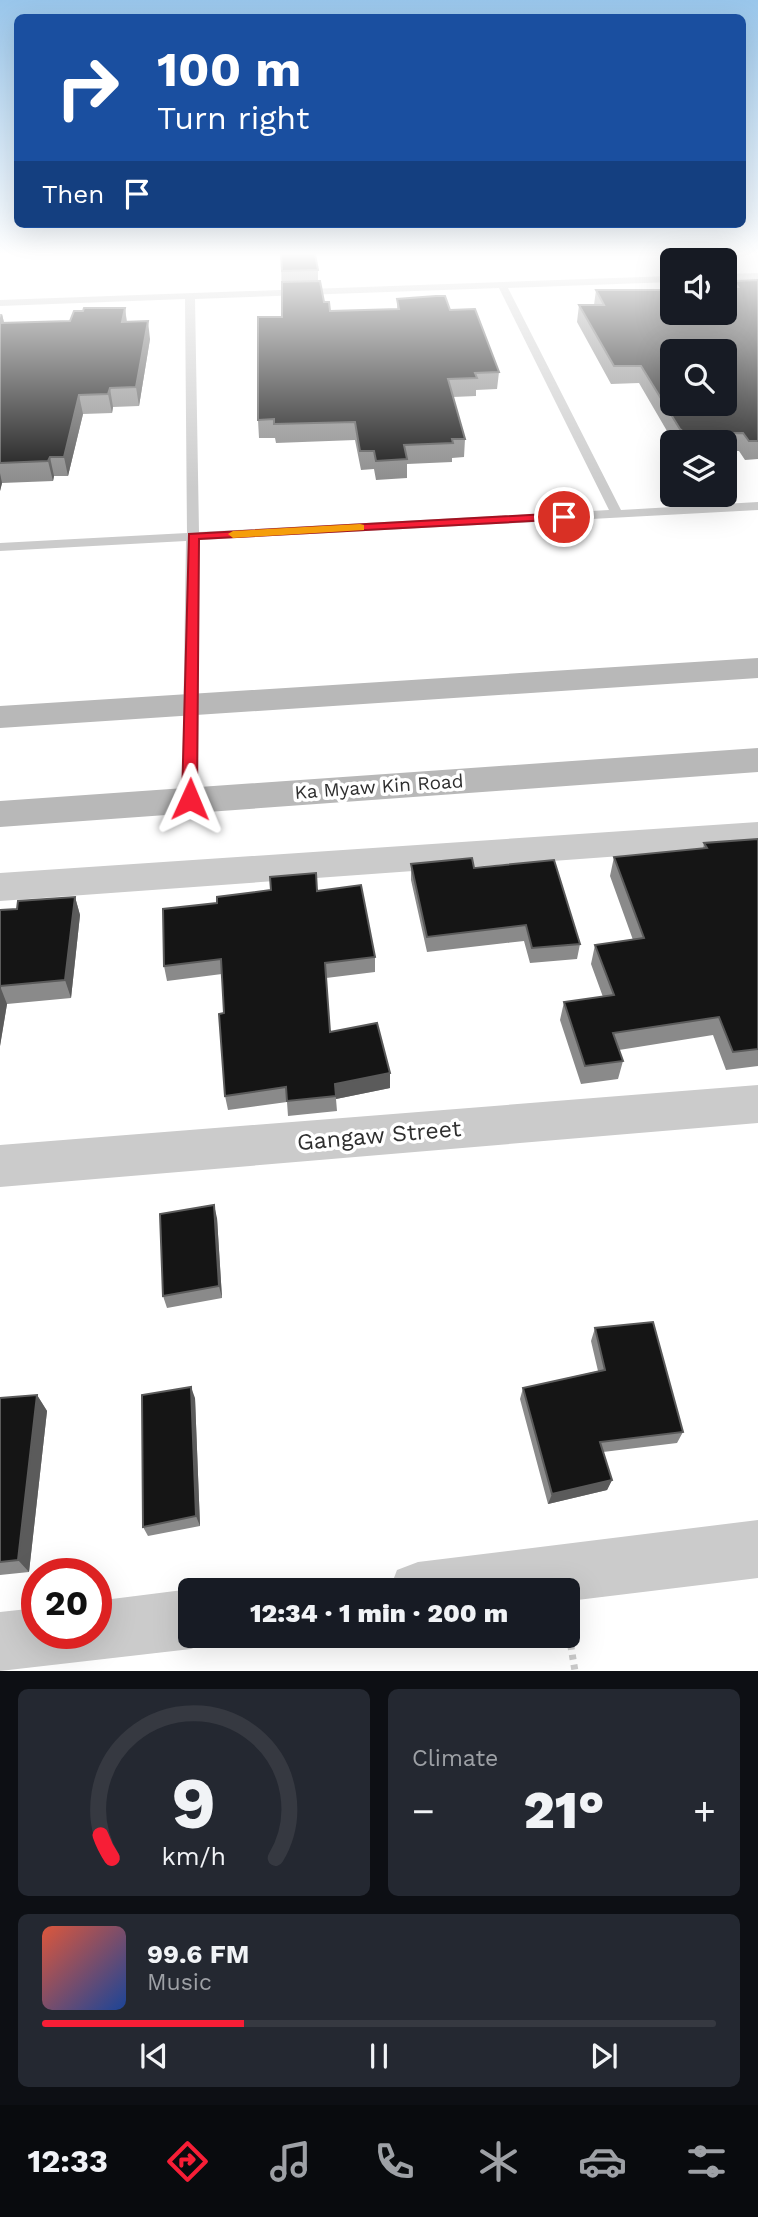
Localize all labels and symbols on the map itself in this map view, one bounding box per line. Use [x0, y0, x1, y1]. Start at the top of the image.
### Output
pin [534, 487, 594, 547]
position arrow [153, 762, 227, 836]
street label: Ka Myaw Kin Road [294, 769, 464, 804]
street label: Gangaw Street [296, 1115, 463, 1156]
speed limit sign: 20 [21, 1558, 112, 1649]

